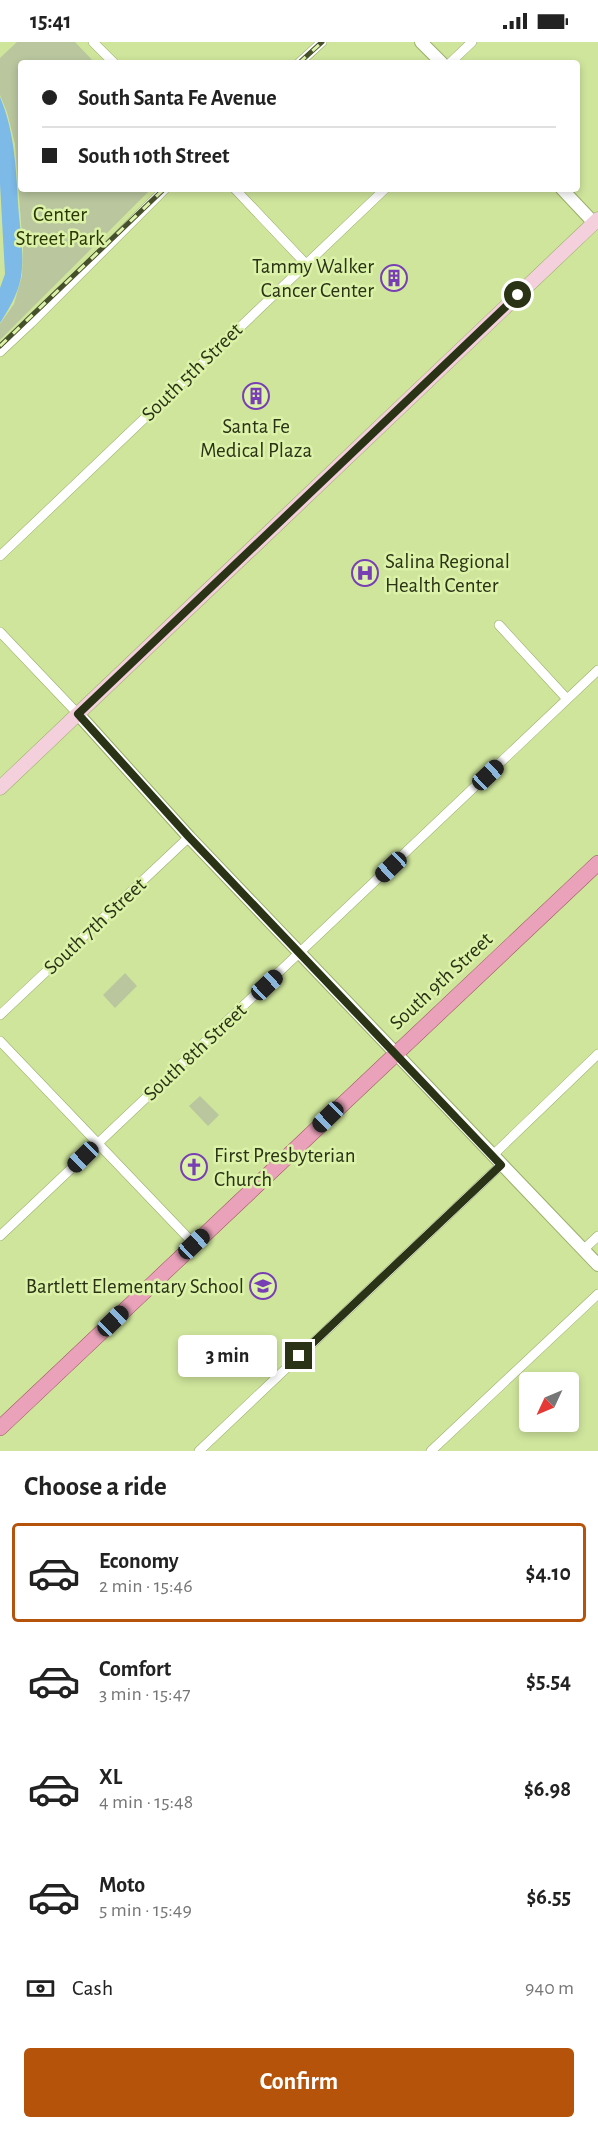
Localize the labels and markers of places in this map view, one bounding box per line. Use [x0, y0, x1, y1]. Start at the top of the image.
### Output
place label: Tammy Walker Cancer Center [252, 256, 374, 301]
building icon: Tammy Walker Cancer Center [379, 263, 409, 293]
building icon: Santa Fe Medical Plaza [241, 381, 271, 411]
place label: Santa Fe Medical Plaza [200, 416, 312, 461]
place label: Salina Regional Health Center [385, 551, 510, 596]
hospital icon: Salina Regional Health Center [350, 558, 380, 588]
place label: First Presbyterian Church [214, 1145, 356, 1190]
church icon: First Presbyterian Church [179, 1152, 209, 1182]
school or university icon: Bartlett Elementary School [248, 1271, 278, 1301]
place label: Bartlett Elementary School [26, 1276, 244, 1297]

